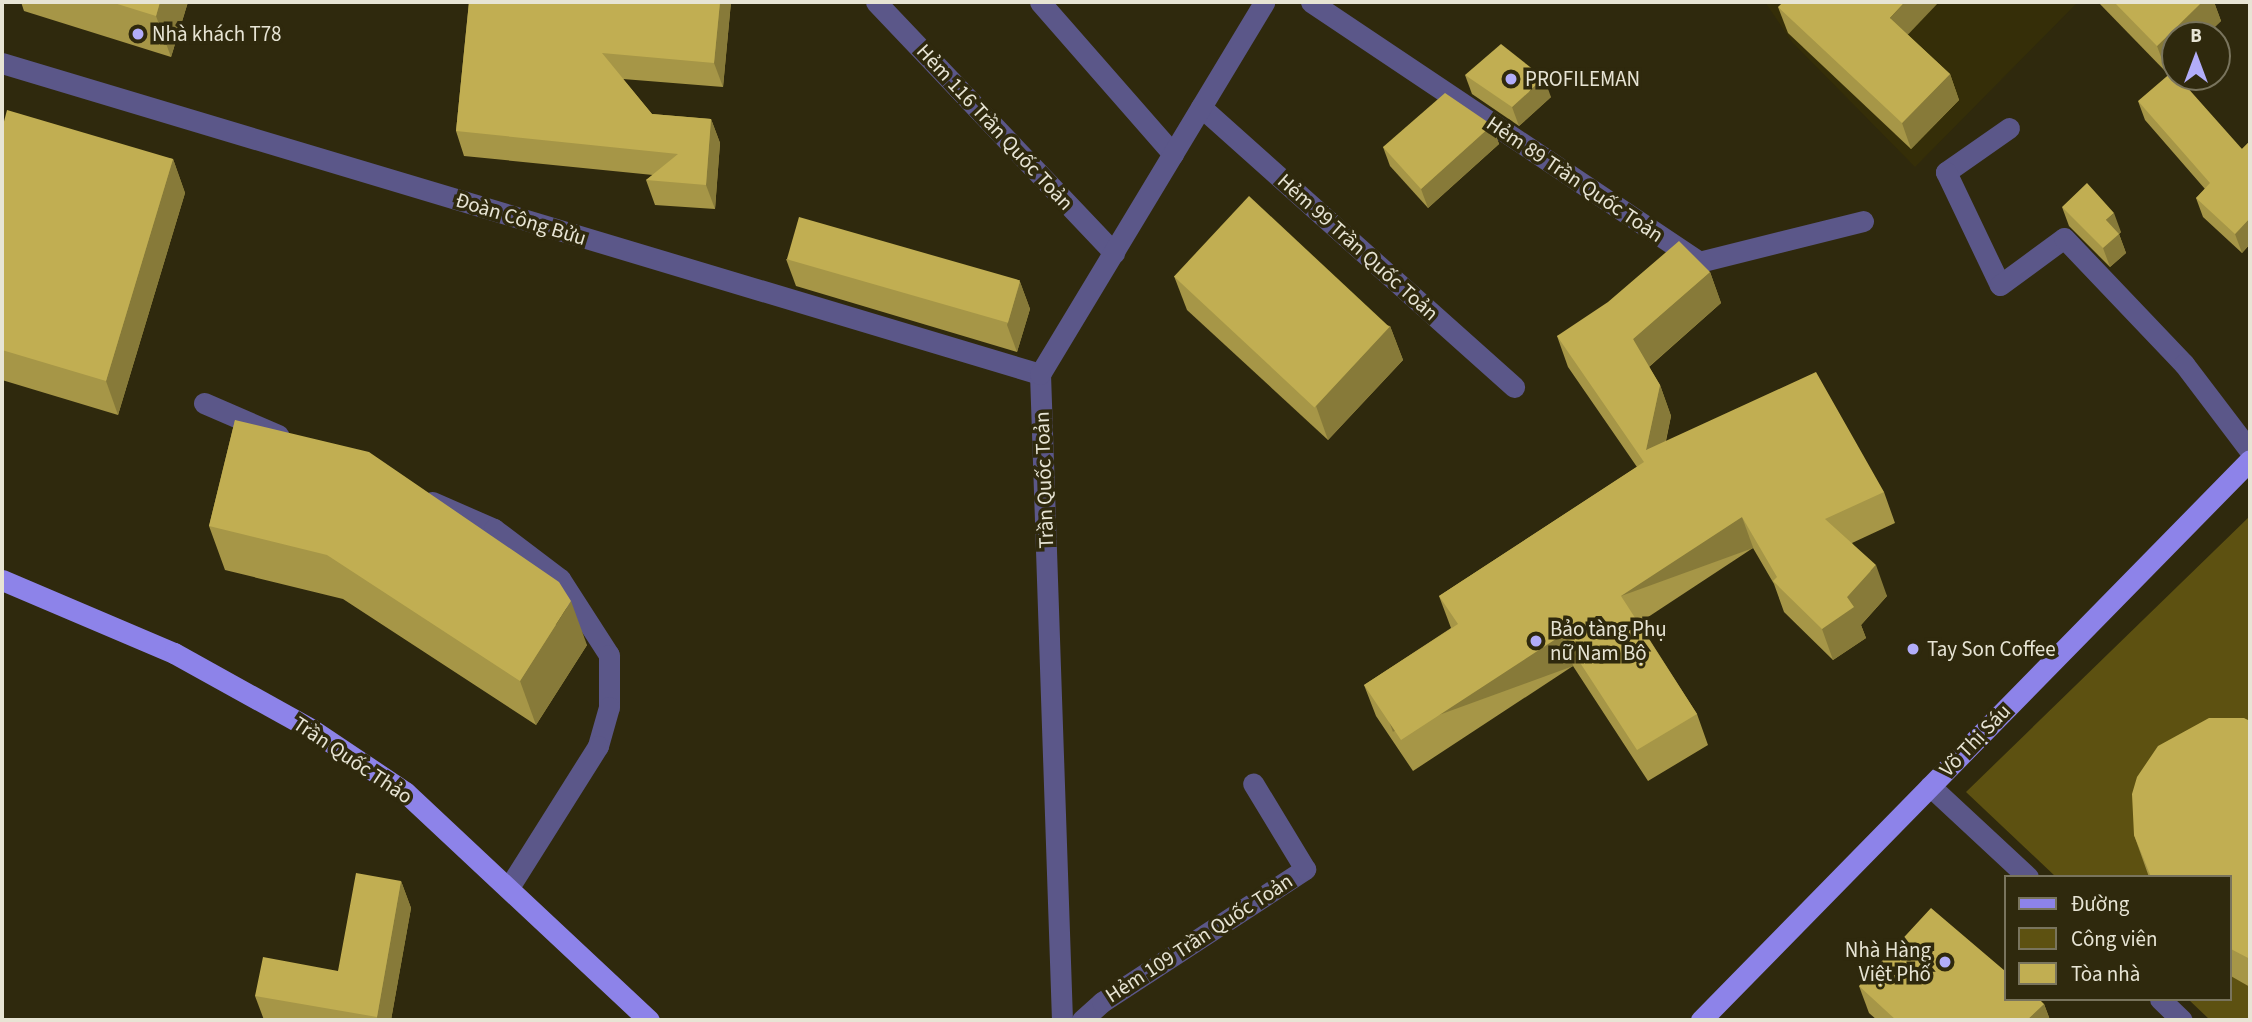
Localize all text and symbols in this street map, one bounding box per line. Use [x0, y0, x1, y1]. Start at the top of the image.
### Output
place label: Nhà khách T78 [152, 21, 282, 47]
north arrow [2161, 21, 2231, 91]
text: B [2190, 23, 2202, 50]
marker: Nhà khách T78 [130, 26, 146, 42]
street label: Hẻm 116 Trần Quốc Toản [911, 39, 1079, 215]
place label: PROFILEMAN [1525, 66, 1640, 92]
marker: PROFILEMAN [1503, 71, 1519, 87]
street label: Hẻm 89 Trần Quốc Toản [1482, 110, 1668, 248]
street label: Hẻm 99 Trần Quốc Toản [1272, 168, 1444, 326]
street label: Đoàn Công Bửu [453, 187, 589, 251]
street label: Trần Quốc Toản [1029, 411, 1059, 549]
place label: Bảo tàng Phụ nữ Nam Bộ [1550, 616, 1667, 666]
marker: Bảo tàng Phụ nữ Nam Bộ [1528, 633, 1544, 649]
place label: Tay Son Coffee [1927, 636, 2056, 662]
marker: Tay Son Coffee [1905, 641, 1921, 657]
street label: Võ Thị Sáu [1934, 698, 2016, 782]
street label: Trần Quốc Thảo [289, 711, 417, 809]
street label: Hẻm 109 Trần Quốc Toản [1101, 868, 1297, 1008]
legend [2004, 875, 2231, 1001]
text: Đường [2071, 889, 2129, 919]
text: Công viên [2071, 924, 2158, 954]
place label: Nhà Hàng Việt Phố [1845, 937, 1931, 987]
marker: Nhà Hàng Việt Phố [1937, 954, 1953, 970]
text: Tòa nhà [2071, 959, 2140, 989]

